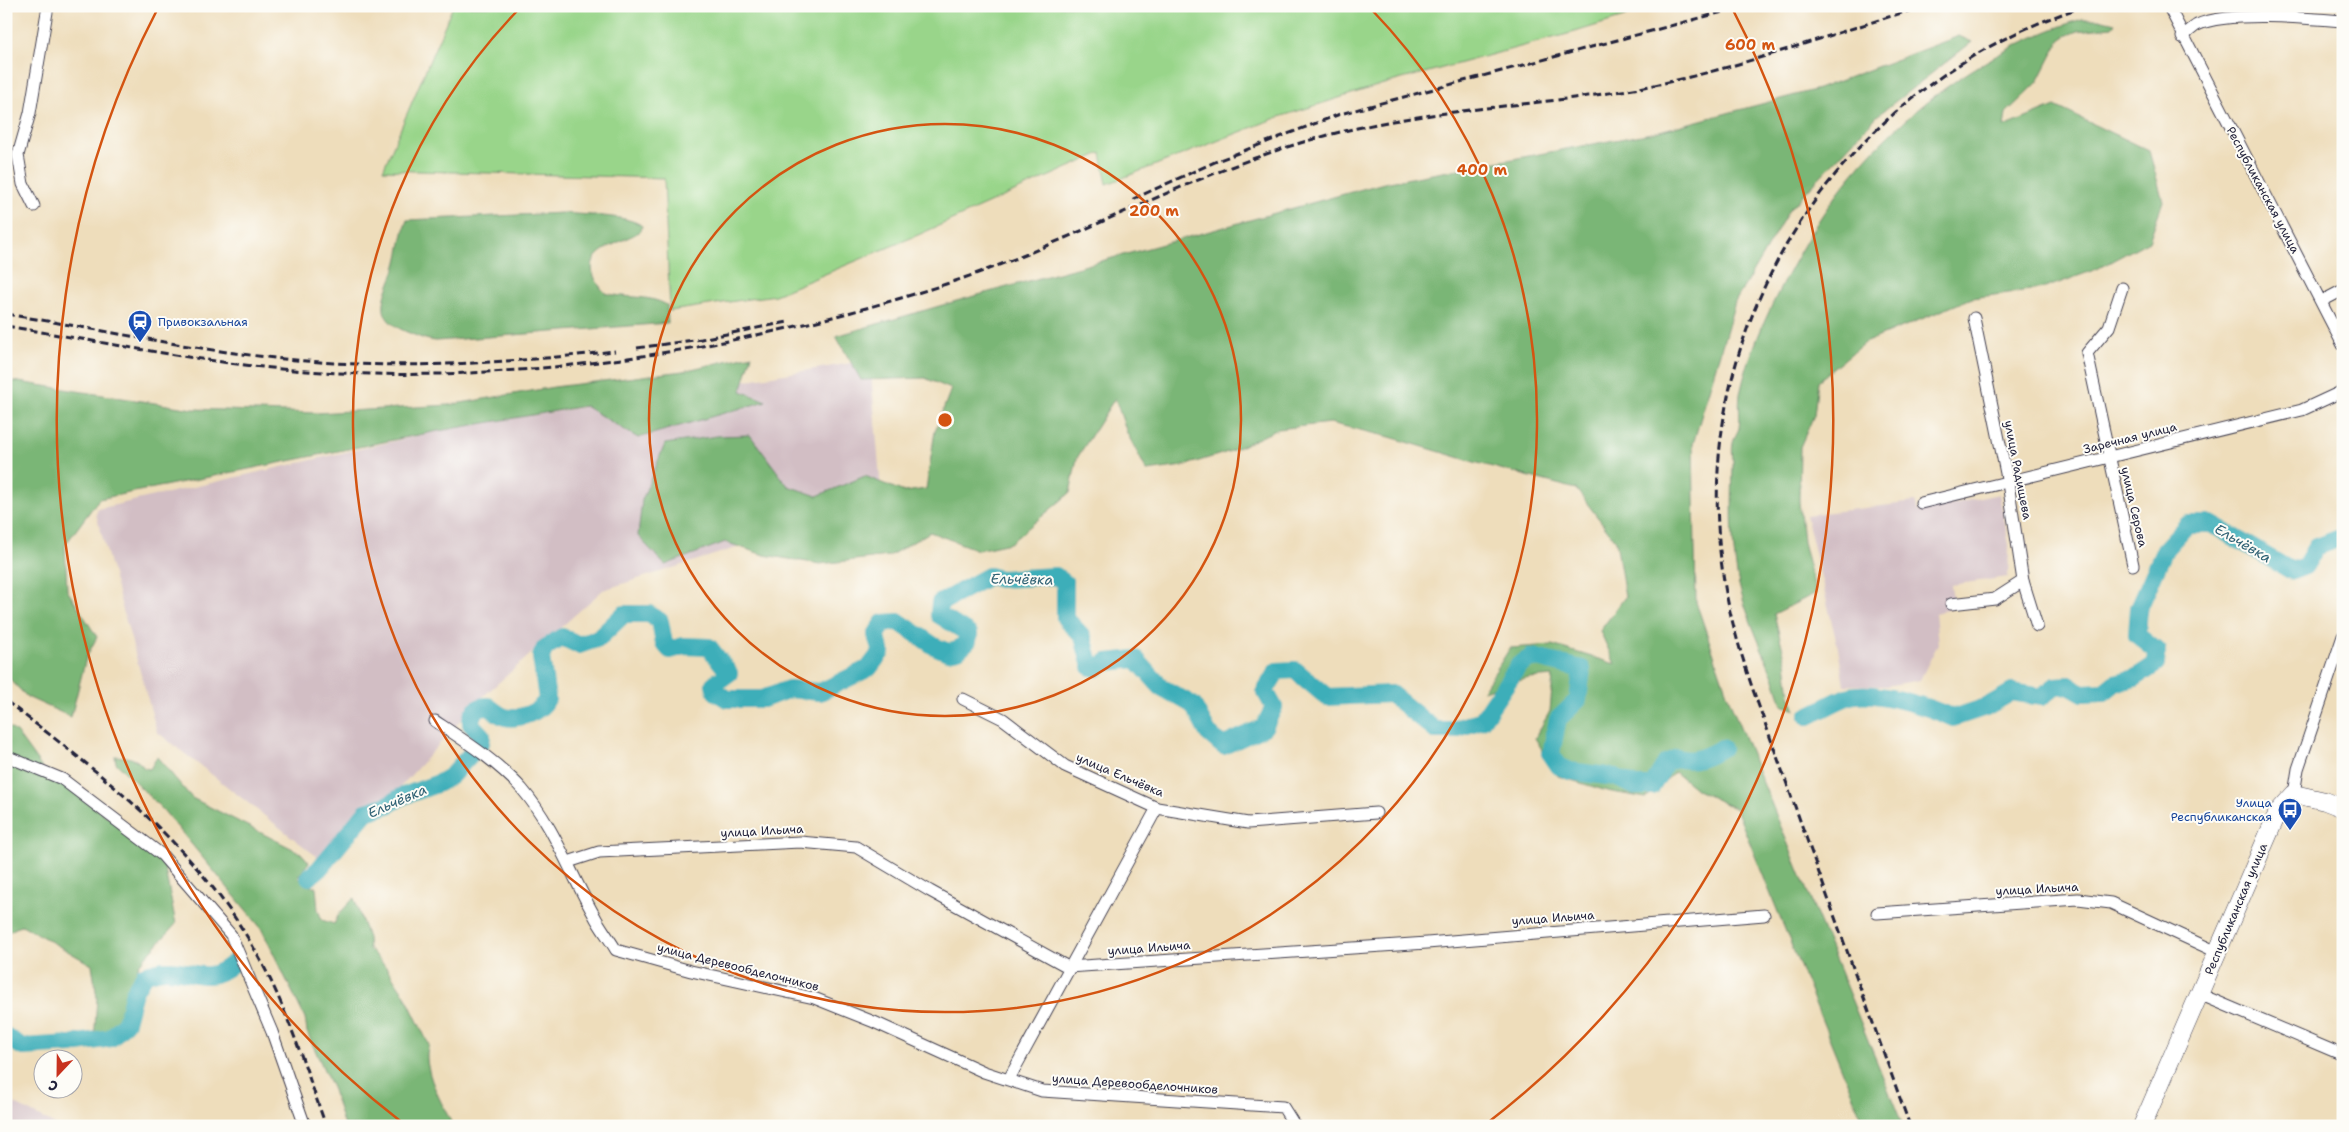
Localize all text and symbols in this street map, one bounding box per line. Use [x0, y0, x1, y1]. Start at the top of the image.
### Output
text: 600 m [1725, 35, 1775, 55]
street label: Республиканская улица [2223, 124, 2304, 257]
text: 400 m [1457, 160, 1507, 180]
text: 200 m [1129, 201, 1179, 221]
station icon: Привокзальная [127, 309, 153, 343]
place label: Привокзальная [158, 314, 248, 330]
centre of rings [936, 411, 954, 429]
street label: улица Радищева [2001, 419, 2036, 522]
street label: Заречная улица [2082, 419, 2179, 457]
street label: улица Серова [2117, 465, 2151, 549]
water label: Ельчёвка [2211, 520, 2275, 566]
water label: Ельчёвка [991, 569, 1053, 589]
street label: улица Ельчёвка [1074, 749, 1167, 801]
water label: Ельчёвка [365, 780, 429, 822]
place label: Улица Республиканская [2171, 795, 2273, 825]
bus stop icon: Улица Республиканская [2277, 797, 2303, 831]
street label: улица Ильича [720, 821, 804, 841]
street label: Республиканская улица [2201, 840, 2271, 977]
street label: улица Ильича [1995, 879, 2079, 899]
street label: улица Ильича [1511, 907, 1595, 929]
street label: улица Ильича [1107, 937, 1191, 959]
street label: улица Деревообделочников [655, 939, 821, 995]
north arrow [32, 1050, 82, 1100]
street label: улица Деревообделочников [1052, 1070, 1218, 1098]
text: С [46, 1076, 60, 1096]

